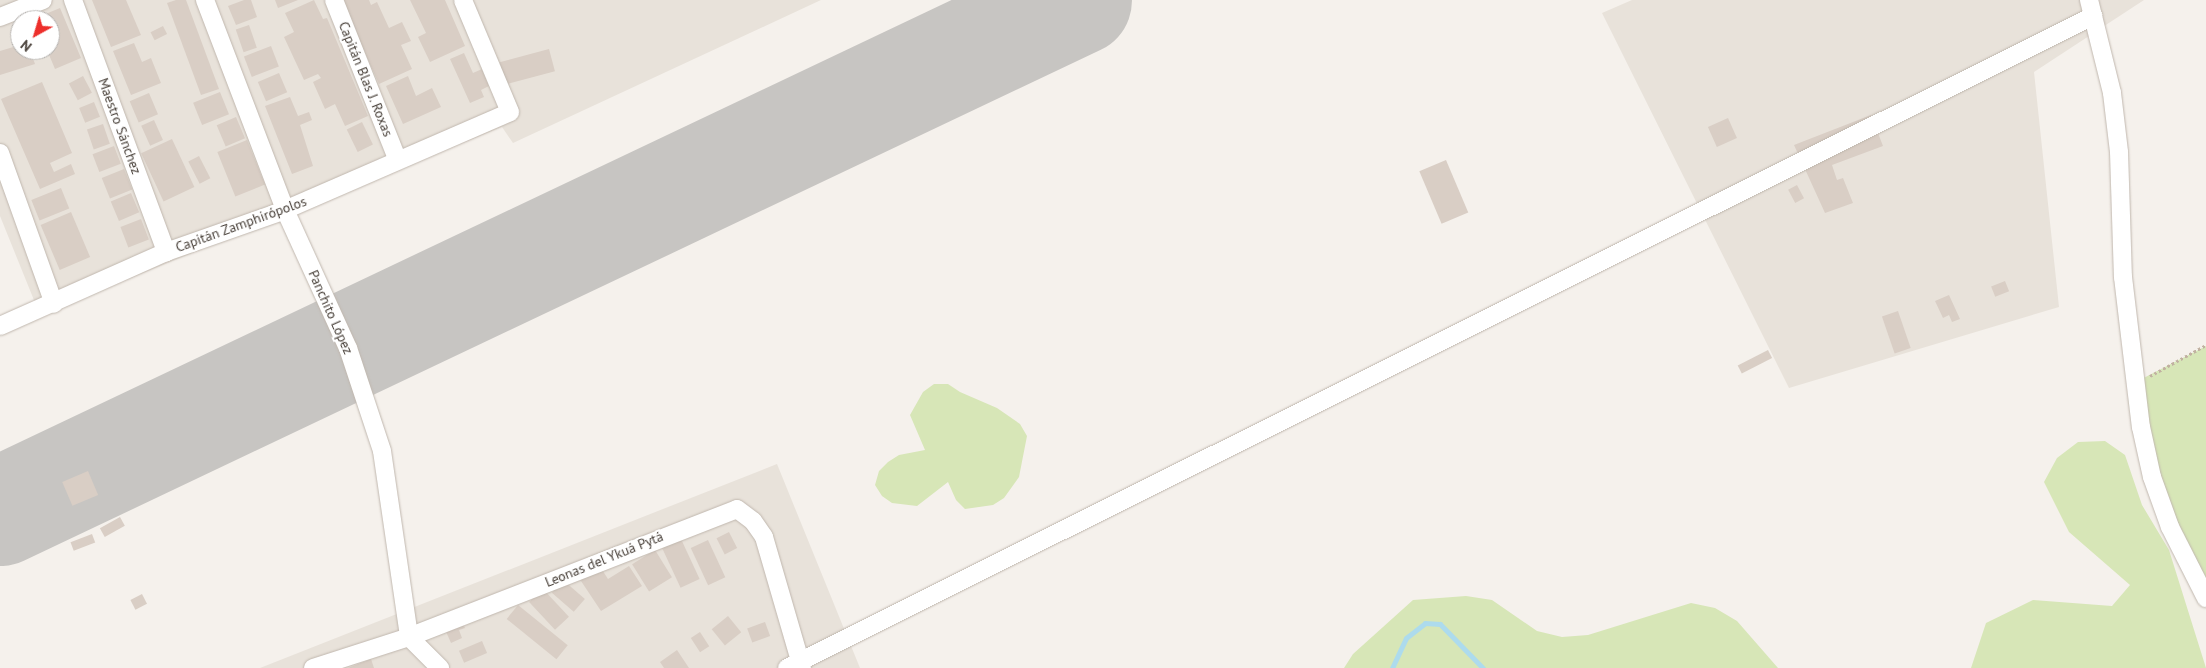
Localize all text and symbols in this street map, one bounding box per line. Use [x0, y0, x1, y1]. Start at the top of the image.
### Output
north arrow [10, 10, 60, 60]
street label: Capitán Blas J. Roxas [335, 19, 397, 139]
text: N [17, 36, 35, 56]
street label: Maestro Sánchez [95, 76, 145, 176]
street label: Capitán Zamphirópolos [173, 192, 309, 256]
street label: Panchito López [305, 267, 357, 357]
street label: Leonas del Ykuá Pytá [542, 528, 666, 590]

